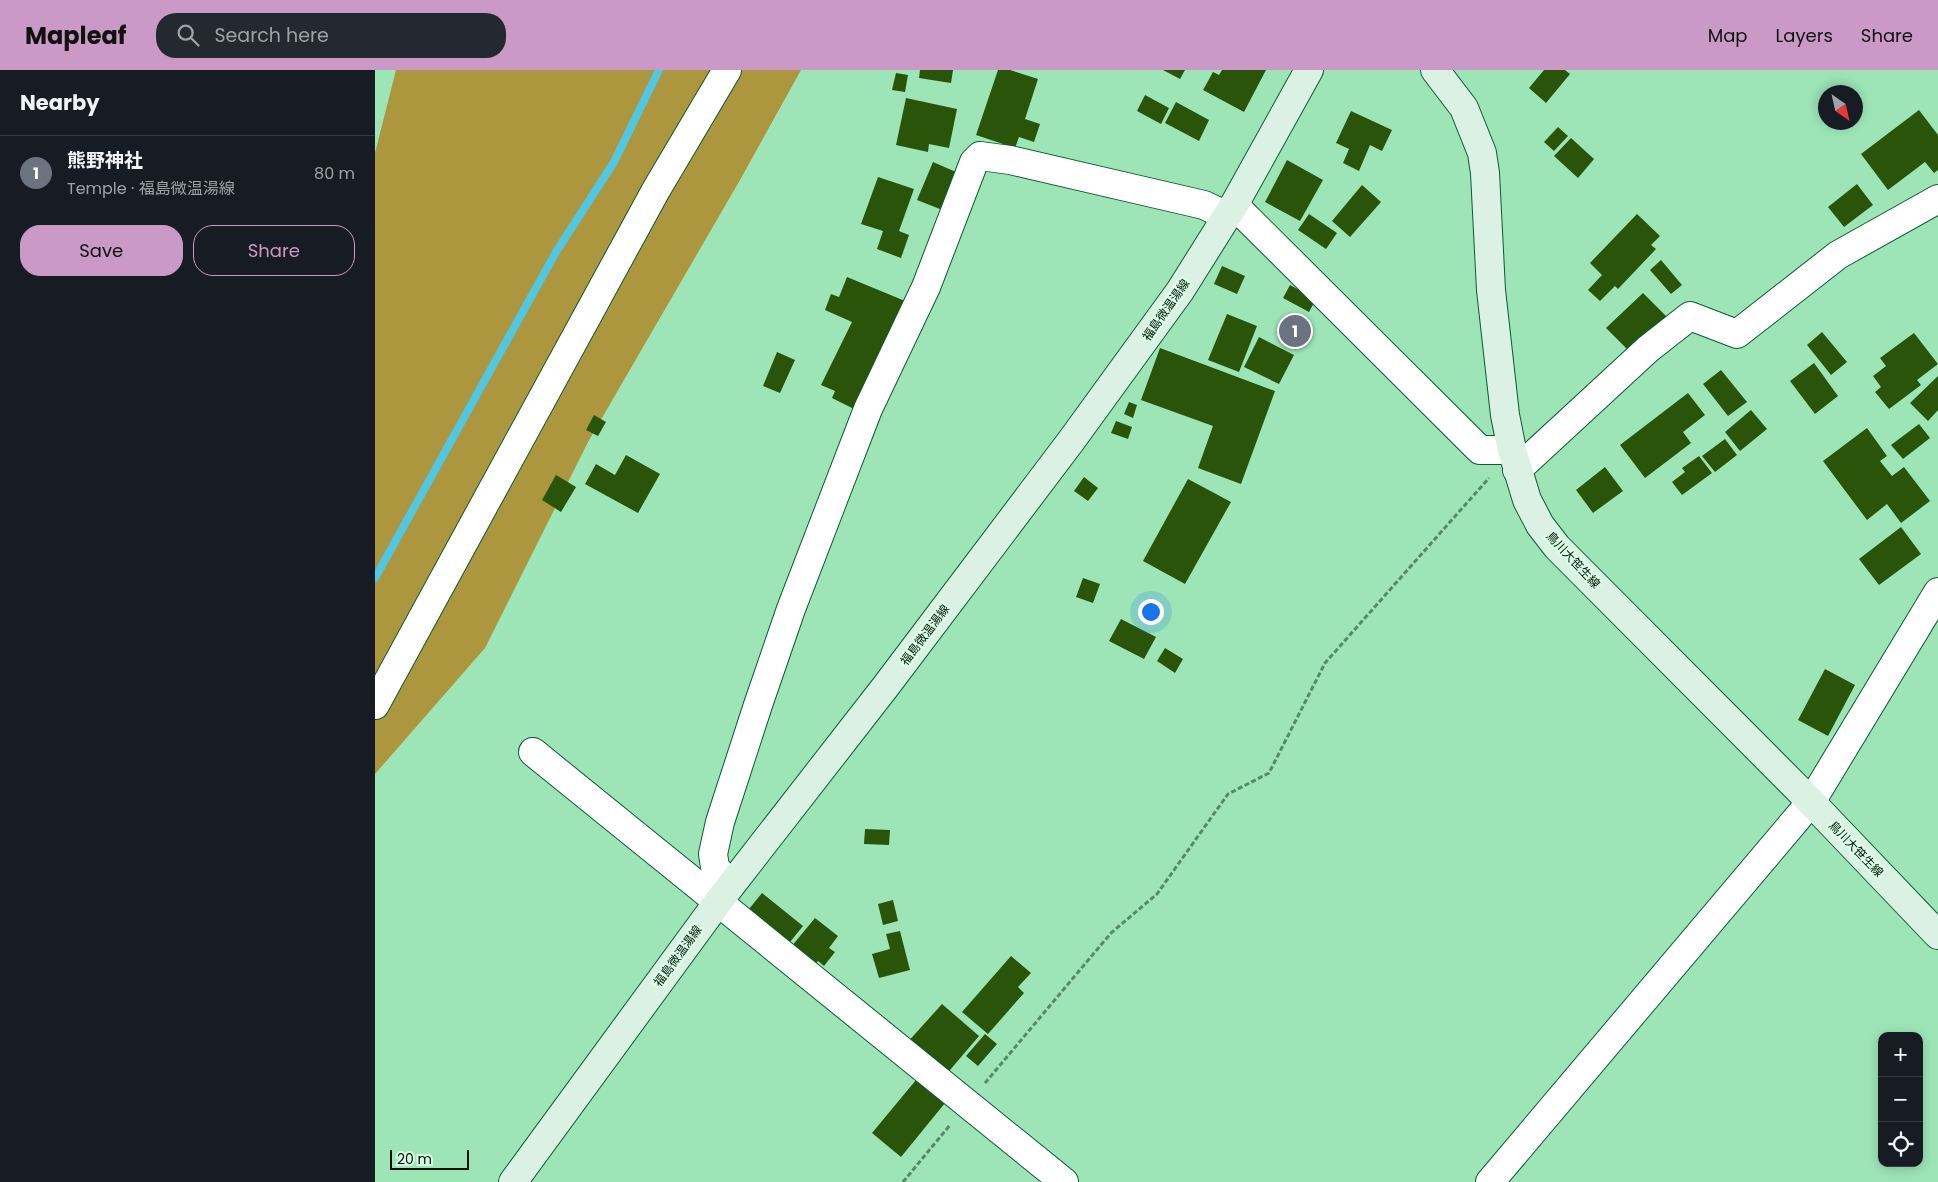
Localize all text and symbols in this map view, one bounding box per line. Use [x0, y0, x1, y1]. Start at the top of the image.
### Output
search box [156, 13, 506, 58]
text: Mapleaf [25, 19, 126, 52]
icon: search [174, 21, 202, 49]
text: Search here [214, 22, 329, 49]
text: Map [1708, 23, 1748, 48]
text: Layers [1776, 23, 1833, 48]
text: Share [1861, 23, 1913, 48]
north arrow [1818, 85, 1863, 130]
text: Nearby [20, 88, 100, 117]
text: 熊野神社 [67, 147, 143, 174]
text: 1 [33, 162, 39, 185]
text: 80 m [314, 162, 355, 185]
text: Temple · 福島微温湯線 [67, 177, 235, 200]
button: Save [20, 225, 183, 276]
button: Share [193, 225, 355, 276]
street label: 福島微温湯線 [1138, 275, 1193, 344]
pin: 1 [1279, 312, 1311, 350]
street label: 鳥川大笹生線 [1543, 528, 1604, 592]
your location [1138, 599, 1164, 625]
street label: 福島微温湯線 [896, 601, 953, 669]
street label: 鳥川大笹生線 [1825, 817, 1887, 880]
street label: 福島微温湯線 [650, 922, 706, 990]
map controls [1878, 1032, 1923, 1167]
button: + [1878, 1032, 1923, 1077]
button: − [1878, 1077, 1923, 1122]
button: locate [1878, 1122, 1923, 1167]
scale bar [390, 1147, 469, 1170]
text: 20 m [397, 1149, 432, 1169]

